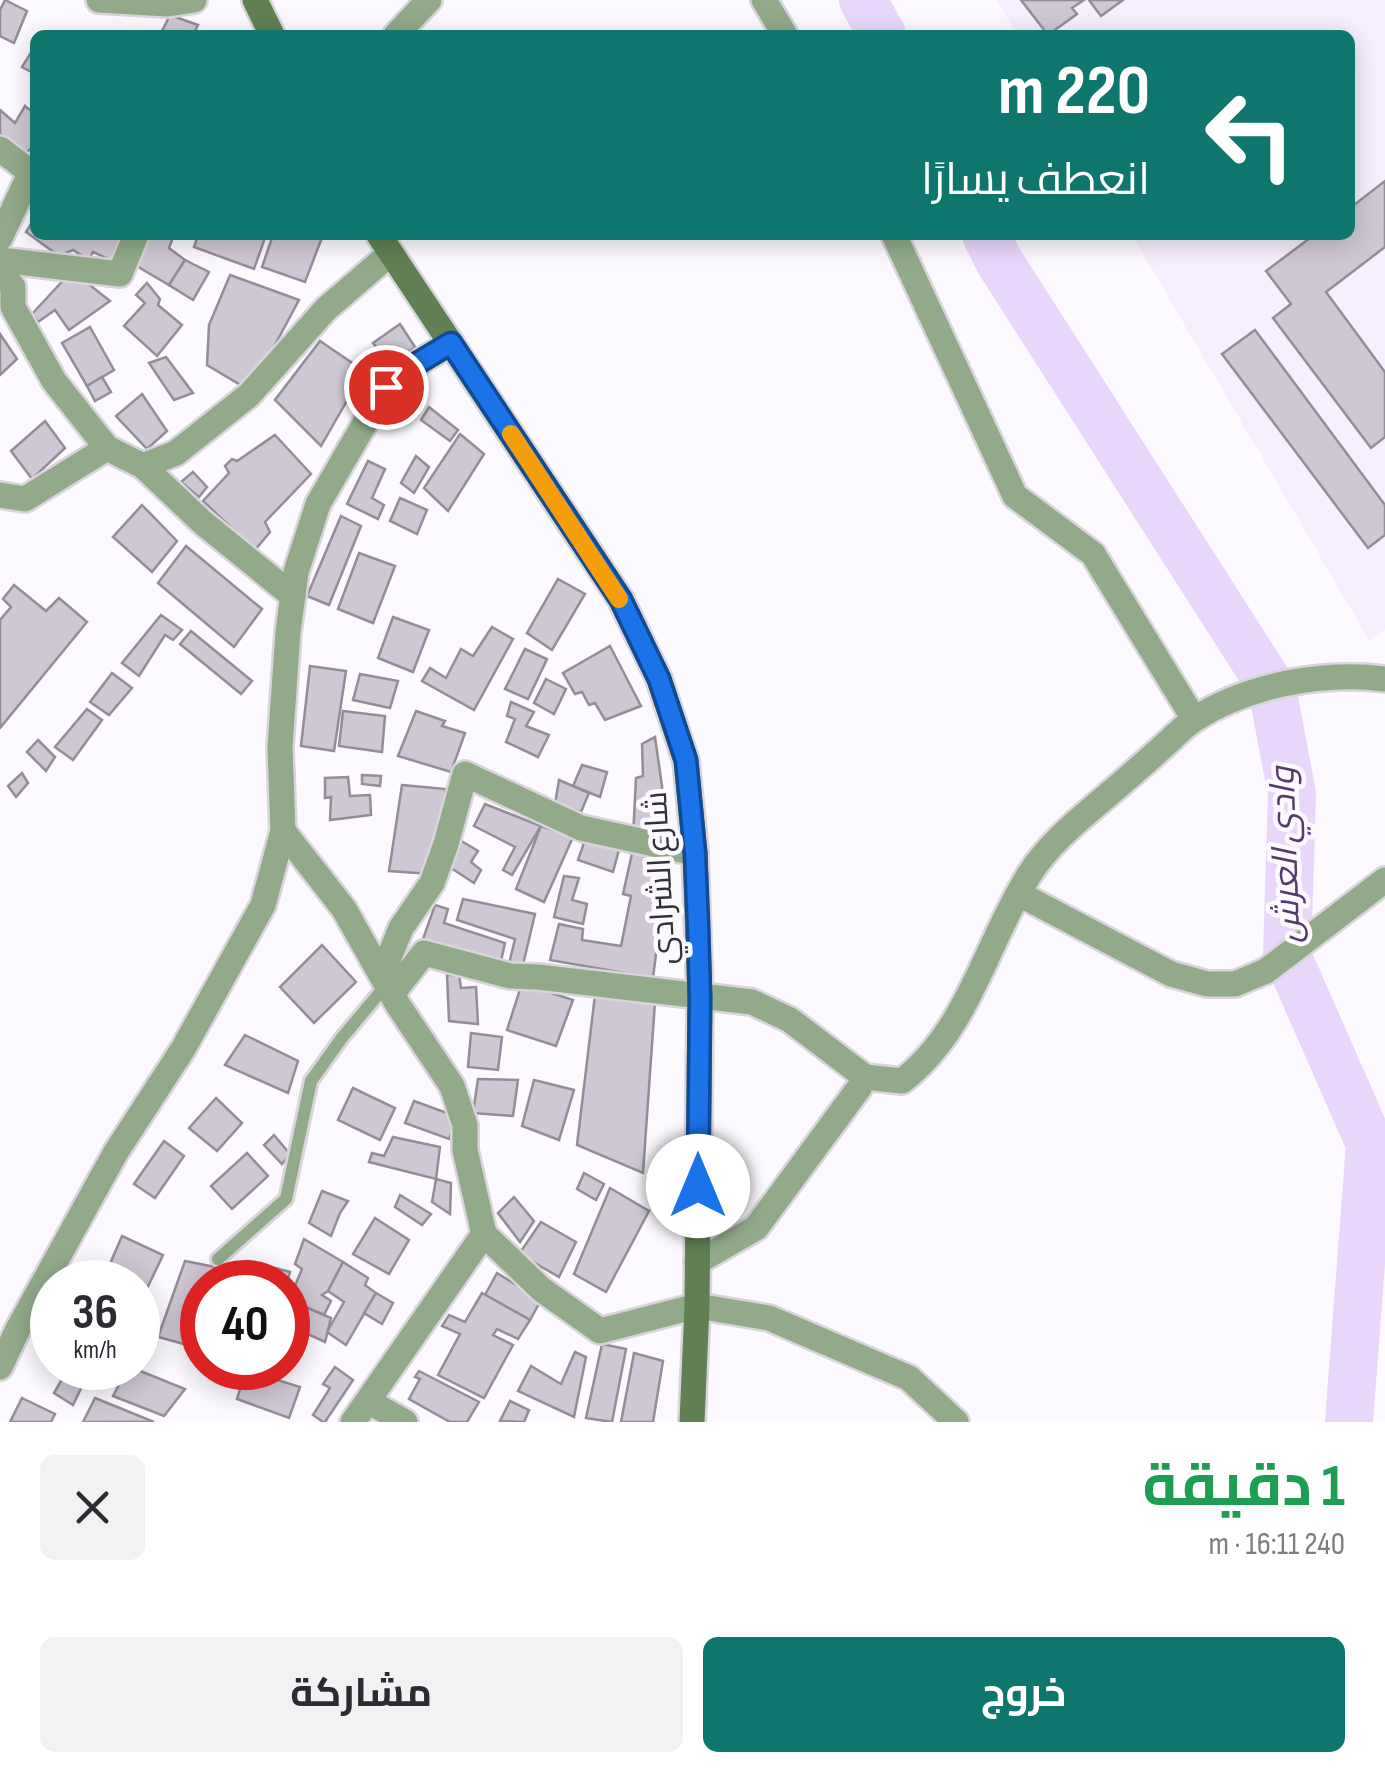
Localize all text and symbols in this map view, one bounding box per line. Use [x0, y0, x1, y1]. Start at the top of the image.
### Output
text: 220 m [998, 50, 1150, 134]
icon: left [1185, 70, 1315, 200]
text: انعطف يسارًا [921, 153, 1150, 208]
pin [344, 345, 429, 430]
icon: arrive [359, 360, 414, 415]
water label: وادي العرش [1261, 764, 1316, 944]
street label: شارع الشرادي [637, 790, 689, 966]
position arrow [646, 1134, 750, 1238]
speed limit sign: 40 [180, 1260, 310, 1390]
text: 36 [72, 1283, 118, 1343]
text: km/h [73, 1335, 117, 1366]
text: 1 دقيقة [1142, 1451, 1345, 1523]
button: close [40, 1455, 145, 1560]
text: 240 m · 16:11 [1209, 1525, 1345, 1564]
button: مشاركة [40, 1637, 683, 1752]
button: خروج [703, 1637, 1345, 1752]

